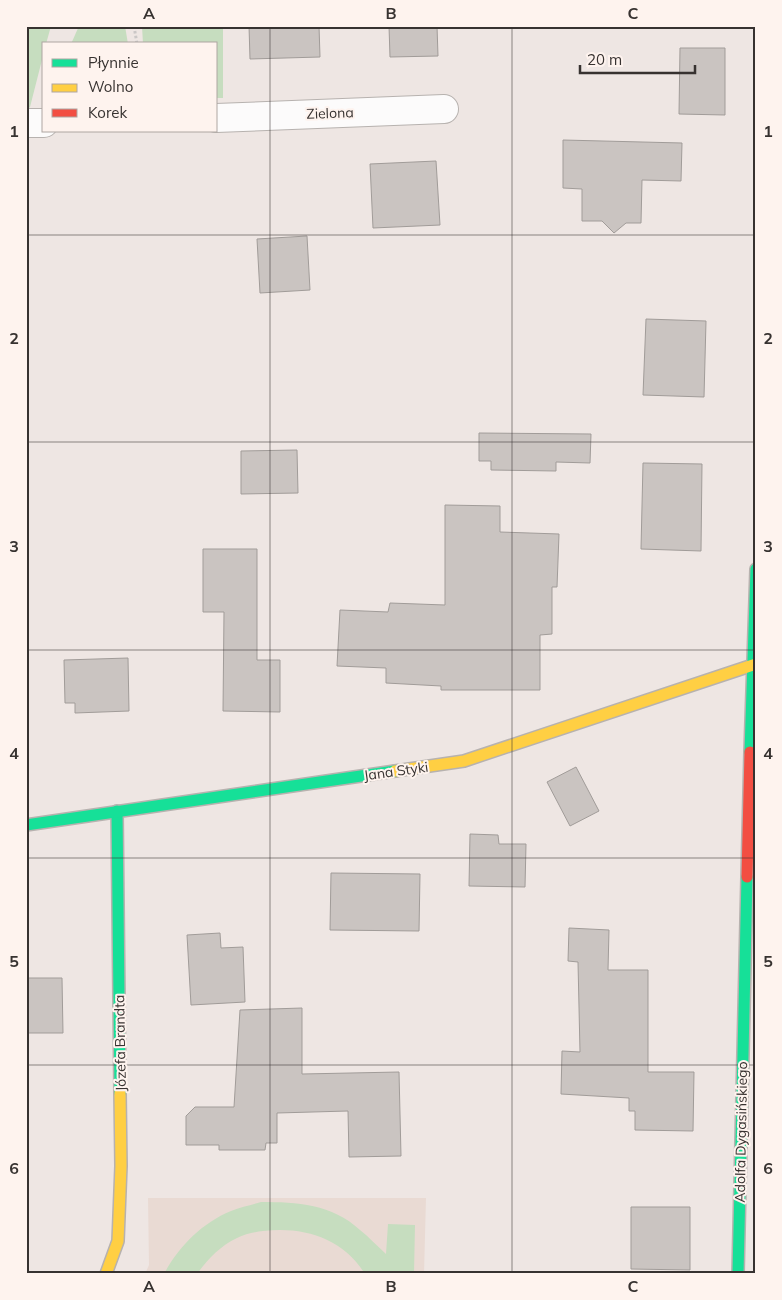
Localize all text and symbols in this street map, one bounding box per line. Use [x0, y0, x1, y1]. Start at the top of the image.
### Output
text: A [143, 3, 155, 23]
text: B [385, 3, 397, 23]
text: C [628, 3, 639, 23]
legend [42, 42, 218, 132]
scale bar [580, 42, 694, 74]
text: 20 m [587, 50, 622, 69]
text: Płynnie [88, 53, 139, 72]
text: Wolno [88, 77, 133, 96]
text: Korek [88, 103, 127, 122]
street label: Zielona [306, 103, 354, 123]
text: 1 [9, 121, 19, 141]
text: 1 [763, 121, 773, 141]
text: 2 [9, 328, 19, 348]
text: 2 [763, 328, 773, 348]
text: 3 [9, 536, 19, 556]
text: 3 [763, 536, 773, 556]
text: 4 [9, 743, 19, 763]
text: 4 [763, 743, 773, 763]
street label: Jana Styki [363, 758, 429, 784]
text: 5 [9, 951, 19, 971]
text: 5 [763, 951, 773, 971]
street label: Józefa Brandta [110, 994, 130, 1092]
street label: Adolfa Dygasińskiego [731, 1061, 751, 1203]
text: 6 [9, 1158, 19, 1178]
text: 6 [763, 1158, 773, 1178]
text: A [143, 1276, 155, 1296]
text: B [385, 1276, 397, 1296]
text: C [628, 1276, 639, 1296]

